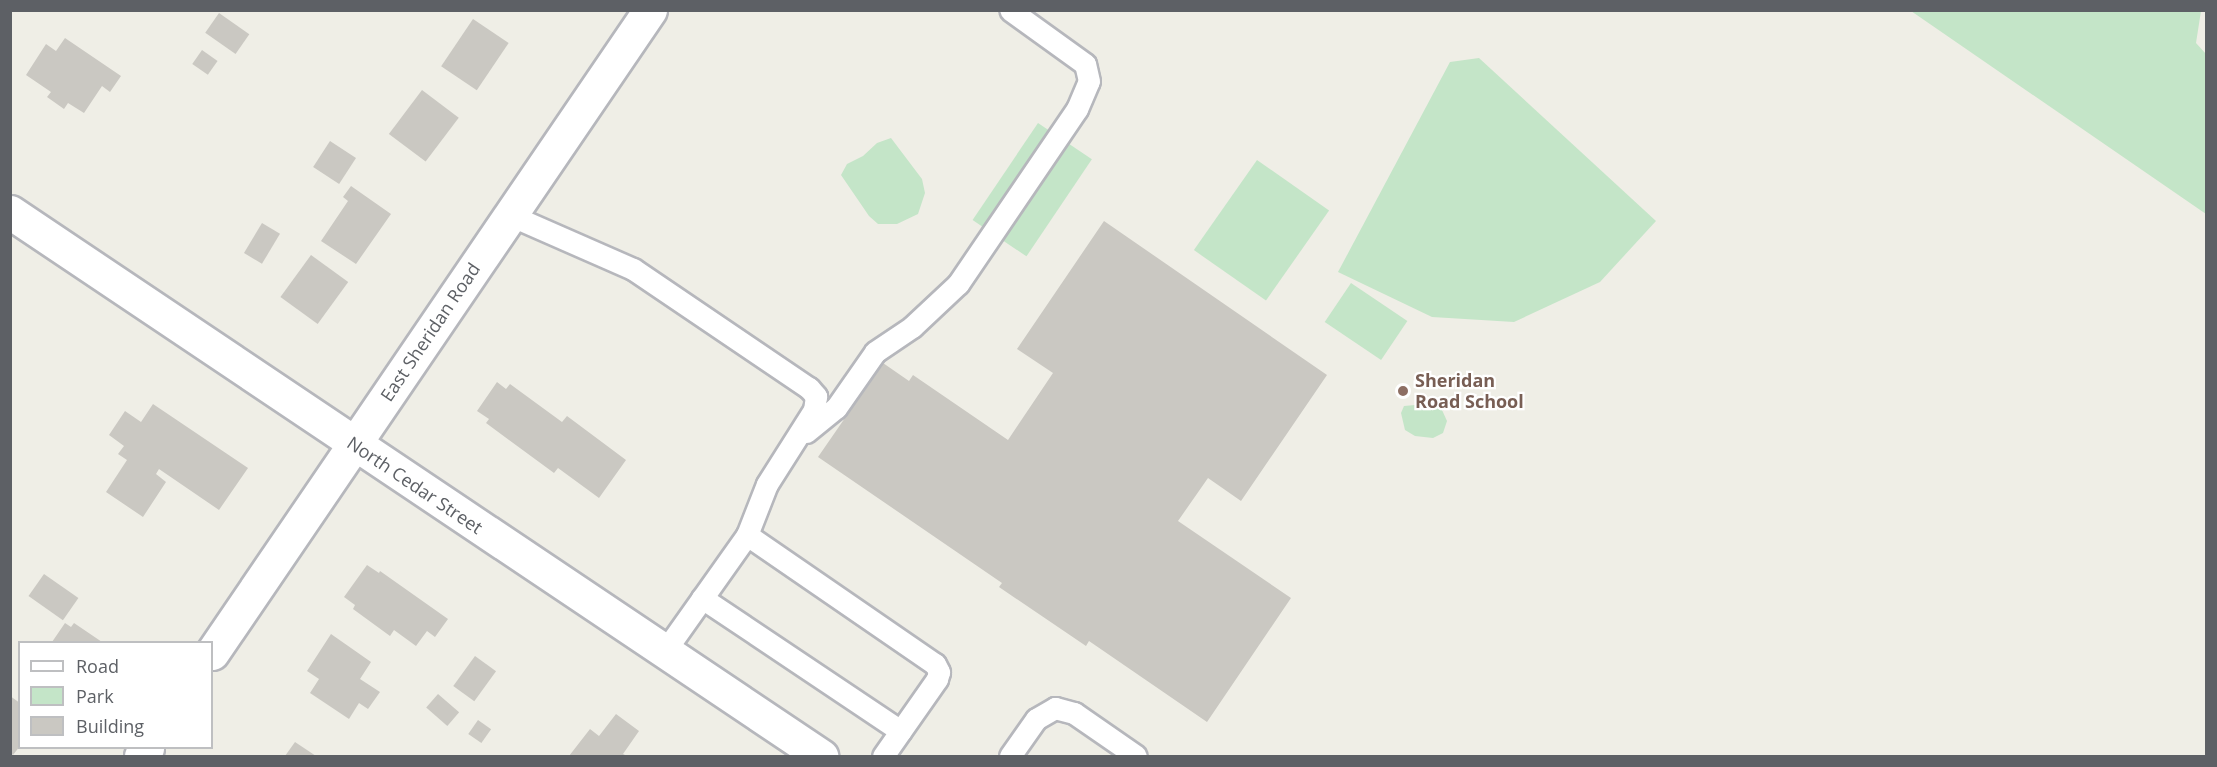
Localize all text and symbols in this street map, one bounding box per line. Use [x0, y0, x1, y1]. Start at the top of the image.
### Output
street label: East Sheridan Road [376, 259, 484, 405]
place label: Sheridan Road School [1415, 370, 1524, 412]
marker: Sheridan Road School [1396, 384, 1410, 398]
street label: North Cedar Street [343, 432, 487, 538]
legend [18, 641, 213, 749]
text: Road [76, 654, 119, 678]
text: Park [76, 684, 114, 708]
text: Building [76, 714, 144, 738]

